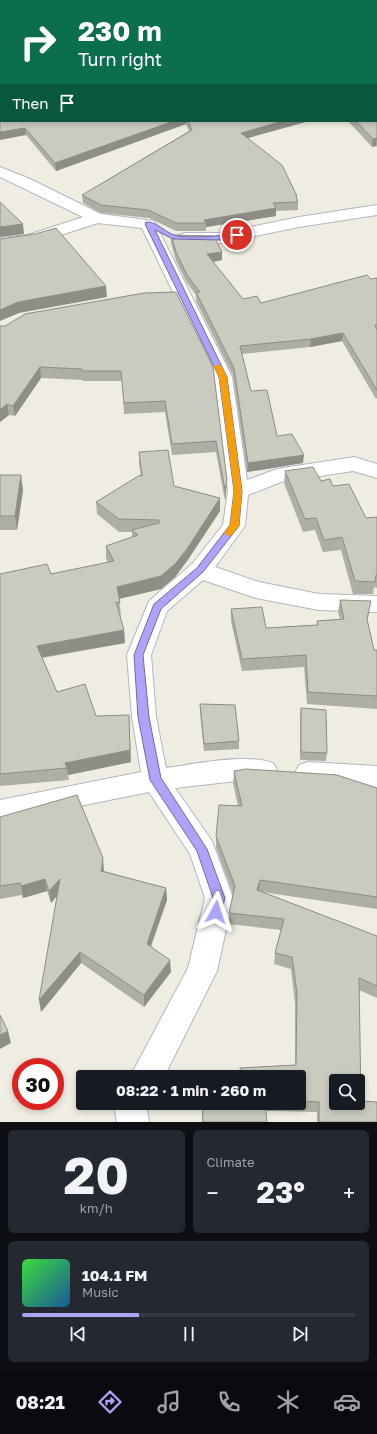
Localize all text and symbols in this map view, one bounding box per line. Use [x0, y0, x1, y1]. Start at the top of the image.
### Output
text: 230 m [78, 14, 162, 47]
icon: right [12, 16, 64, 68]
text: Turn right [78, 48, 162, 70]
icon: arrive [56, 92, 78, 114]
text: Then [12, 94, 48, 112]
pin [220, 218, 254, 252]
icon: arrive [226, 224, 248, 246]
position arrow [195, 891, 237, 933]
speed limit sign: 30 [12, 1058, 64, 1110]
map controls [329, 1074, 365, 1110]
button: search [329, 1074, 365, 1110]
text: 08:22 · 1 min · 260 m [116, 1081, 266, 1099]
text: 20 [63, 1143, 129, 1205]
text: Climate [207, 1154, 254, 1170]
text: 23° [257, 1174, 305, 1210]
text: − [207, 1179, 219, 1206]
text: + [343, 1179, 355, 1206]
text: km/h [80, 1200, 113, 1216]
text: 104.1 FM [82, 1266, 147, 1284]
text: Music [82, 1284, 119, 1300]
icon: previous [67, 1323, 89, 1345]
icon: pause [178, 1323, 200, 1345]
icon: next [289, 1323, 311, 1345]
icon: directions [96, 1388, 124, 1416]
icon: music [155, 1388, 183, 1416]
icon: phone [215, 1388, 243, 1416]
icon: climate [274, 1388, 302, 1416]
icon: car [333, 1388, 361, 1416]
text: 08:21 [16, 1391, 65, 1413]

